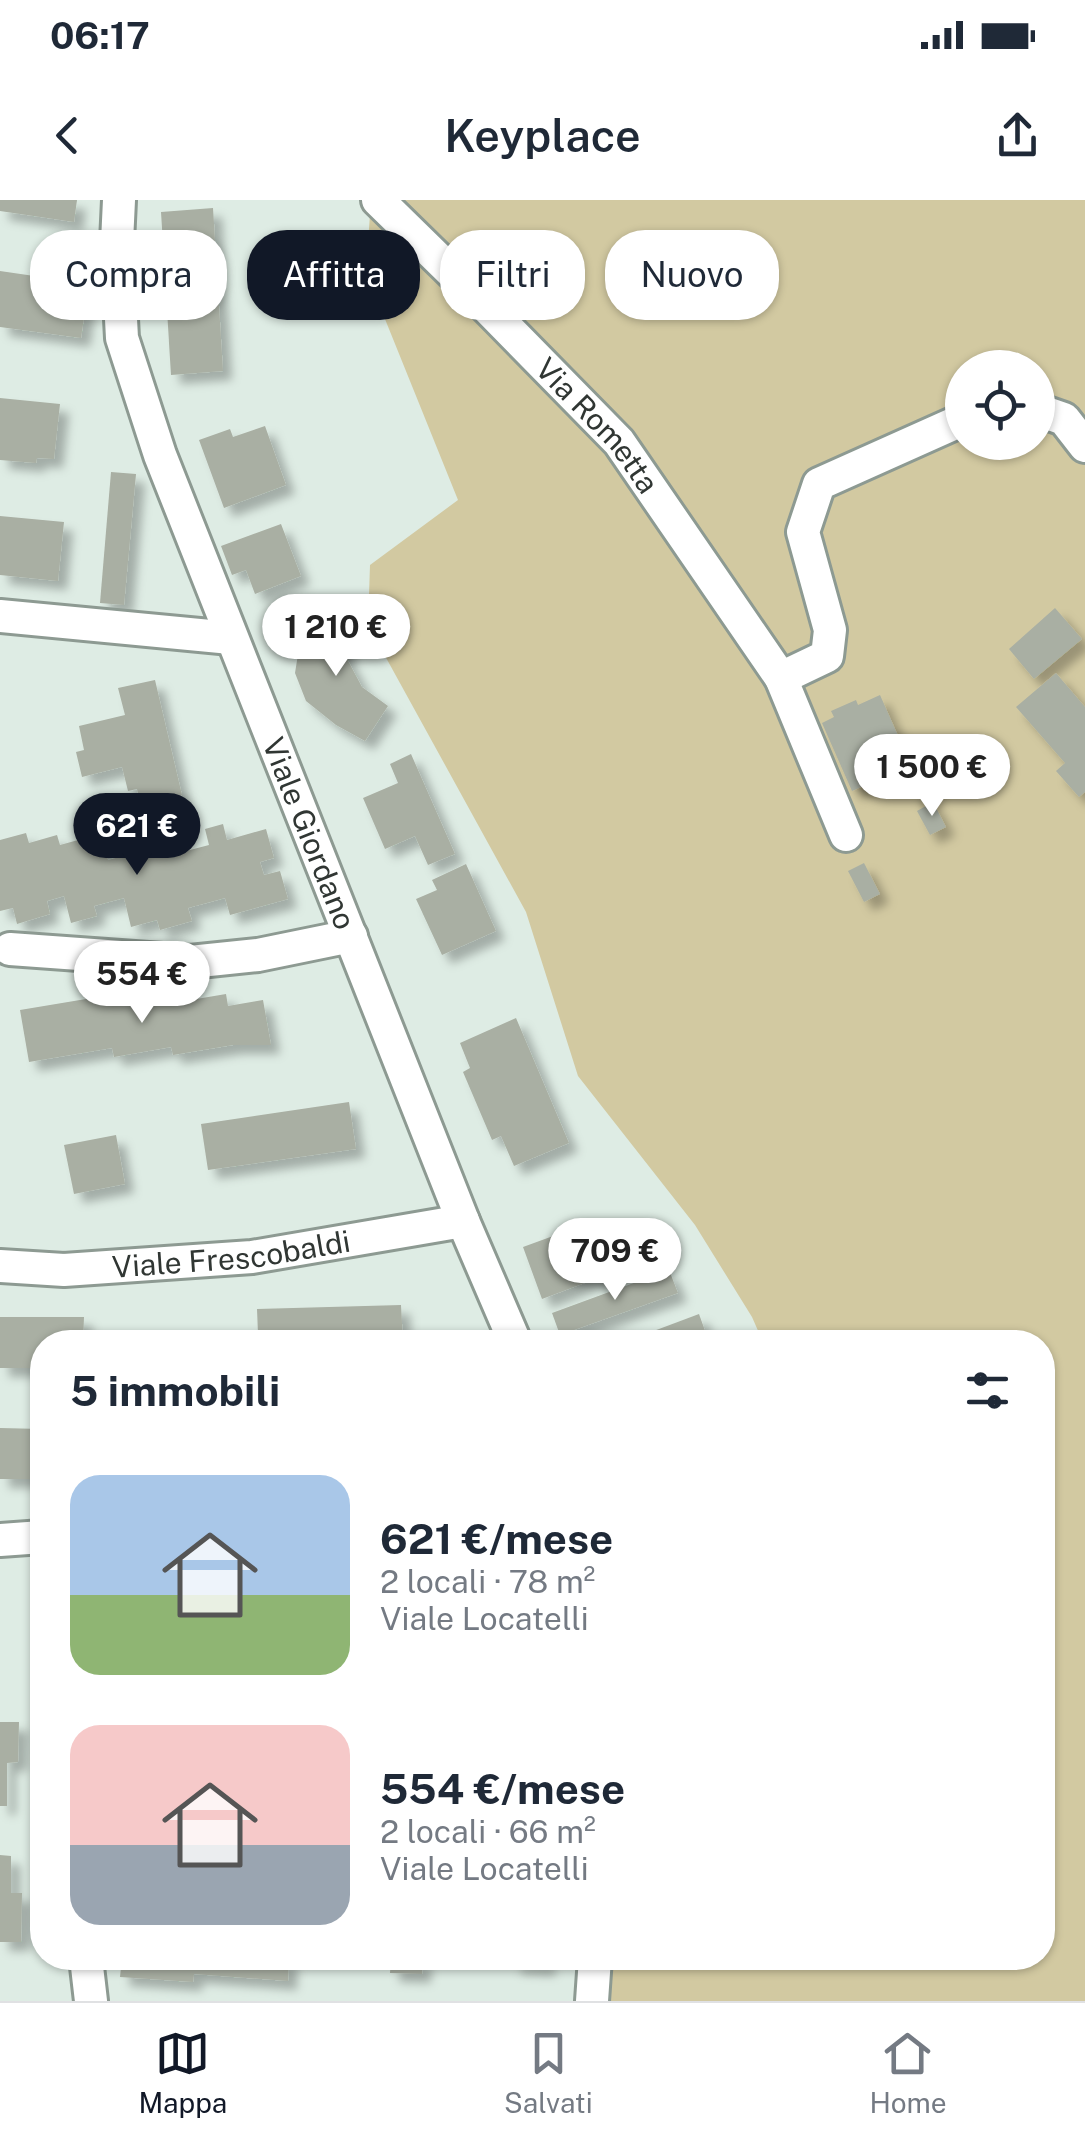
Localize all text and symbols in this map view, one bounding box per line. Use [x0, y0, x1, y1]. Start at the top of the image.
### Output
text: 06:17 [50, 13, 150, 58]
icon: back [40, 108, 95, 163]
icon: share [990, 108, 1045, 163]
text: Keyplace [444, 109, 641, 162]
chip: Compra [30, 230, 227, 320]
chip: Affitta [247, 230, 420, 320]
chip: Filtri [440, 230, 585, 320]
chip: Nuovo [605, 230, 779, 320]
street label: Via Rometta [528, 350, 667, 500]
map controls [945, 350, 1055, 460]
button: locate [945, 350, 1055, 460]
pin: 1 210 € [244, 594, 428, 679]
text: 1 210 € [284, 608, 388, 645]
street label: Viale Giordano [255, 732, 364, 934]
pin: 1 500 € [840, 734, 1024, 819]
text: 1 500 € [876, 748, 988, 785]
pin: 621 € [67, 793, 207, 878]
text: 621 € [95, 807, 179, 844]
pin: 554 € [72, 941, 212, 1026]
text: 554 € [96, 955, 188, 992]
pin: 709 € [545, 1218, 685, 1303]
street label: Viale Frescobaldi [111, 1223, 353, 1285]
text: 709 € [570, 1232, 660, 1269]
icon: filters [960, 1363, 1015, 1418]
text: 5 immobili [70, 1366, 280, 1415]
text: 621 €/mese [380, 1514, 613, 1563]
icon: home [150, 1515, 270, 1635]
text: 2 locali · 78 m² [380, 1563, 595, 1600]
text: Viale Locatelli [380, 1600, 589, 1637]
text: 554 €/mese [380, 1764, 625, 1813]
icon: home [150, 1765, 270, 1885]
text: 2 locali · 66 m² [380, 1813, 596, 1850]
text: Viale Locatelli [380, 1850, 589, 1887]
tab: Mappa [138, 2026, 227, 2119]
tab: Salvati [504, 2026, 593, 2119]
tab: Home [869, 2026, 947, 2119]

